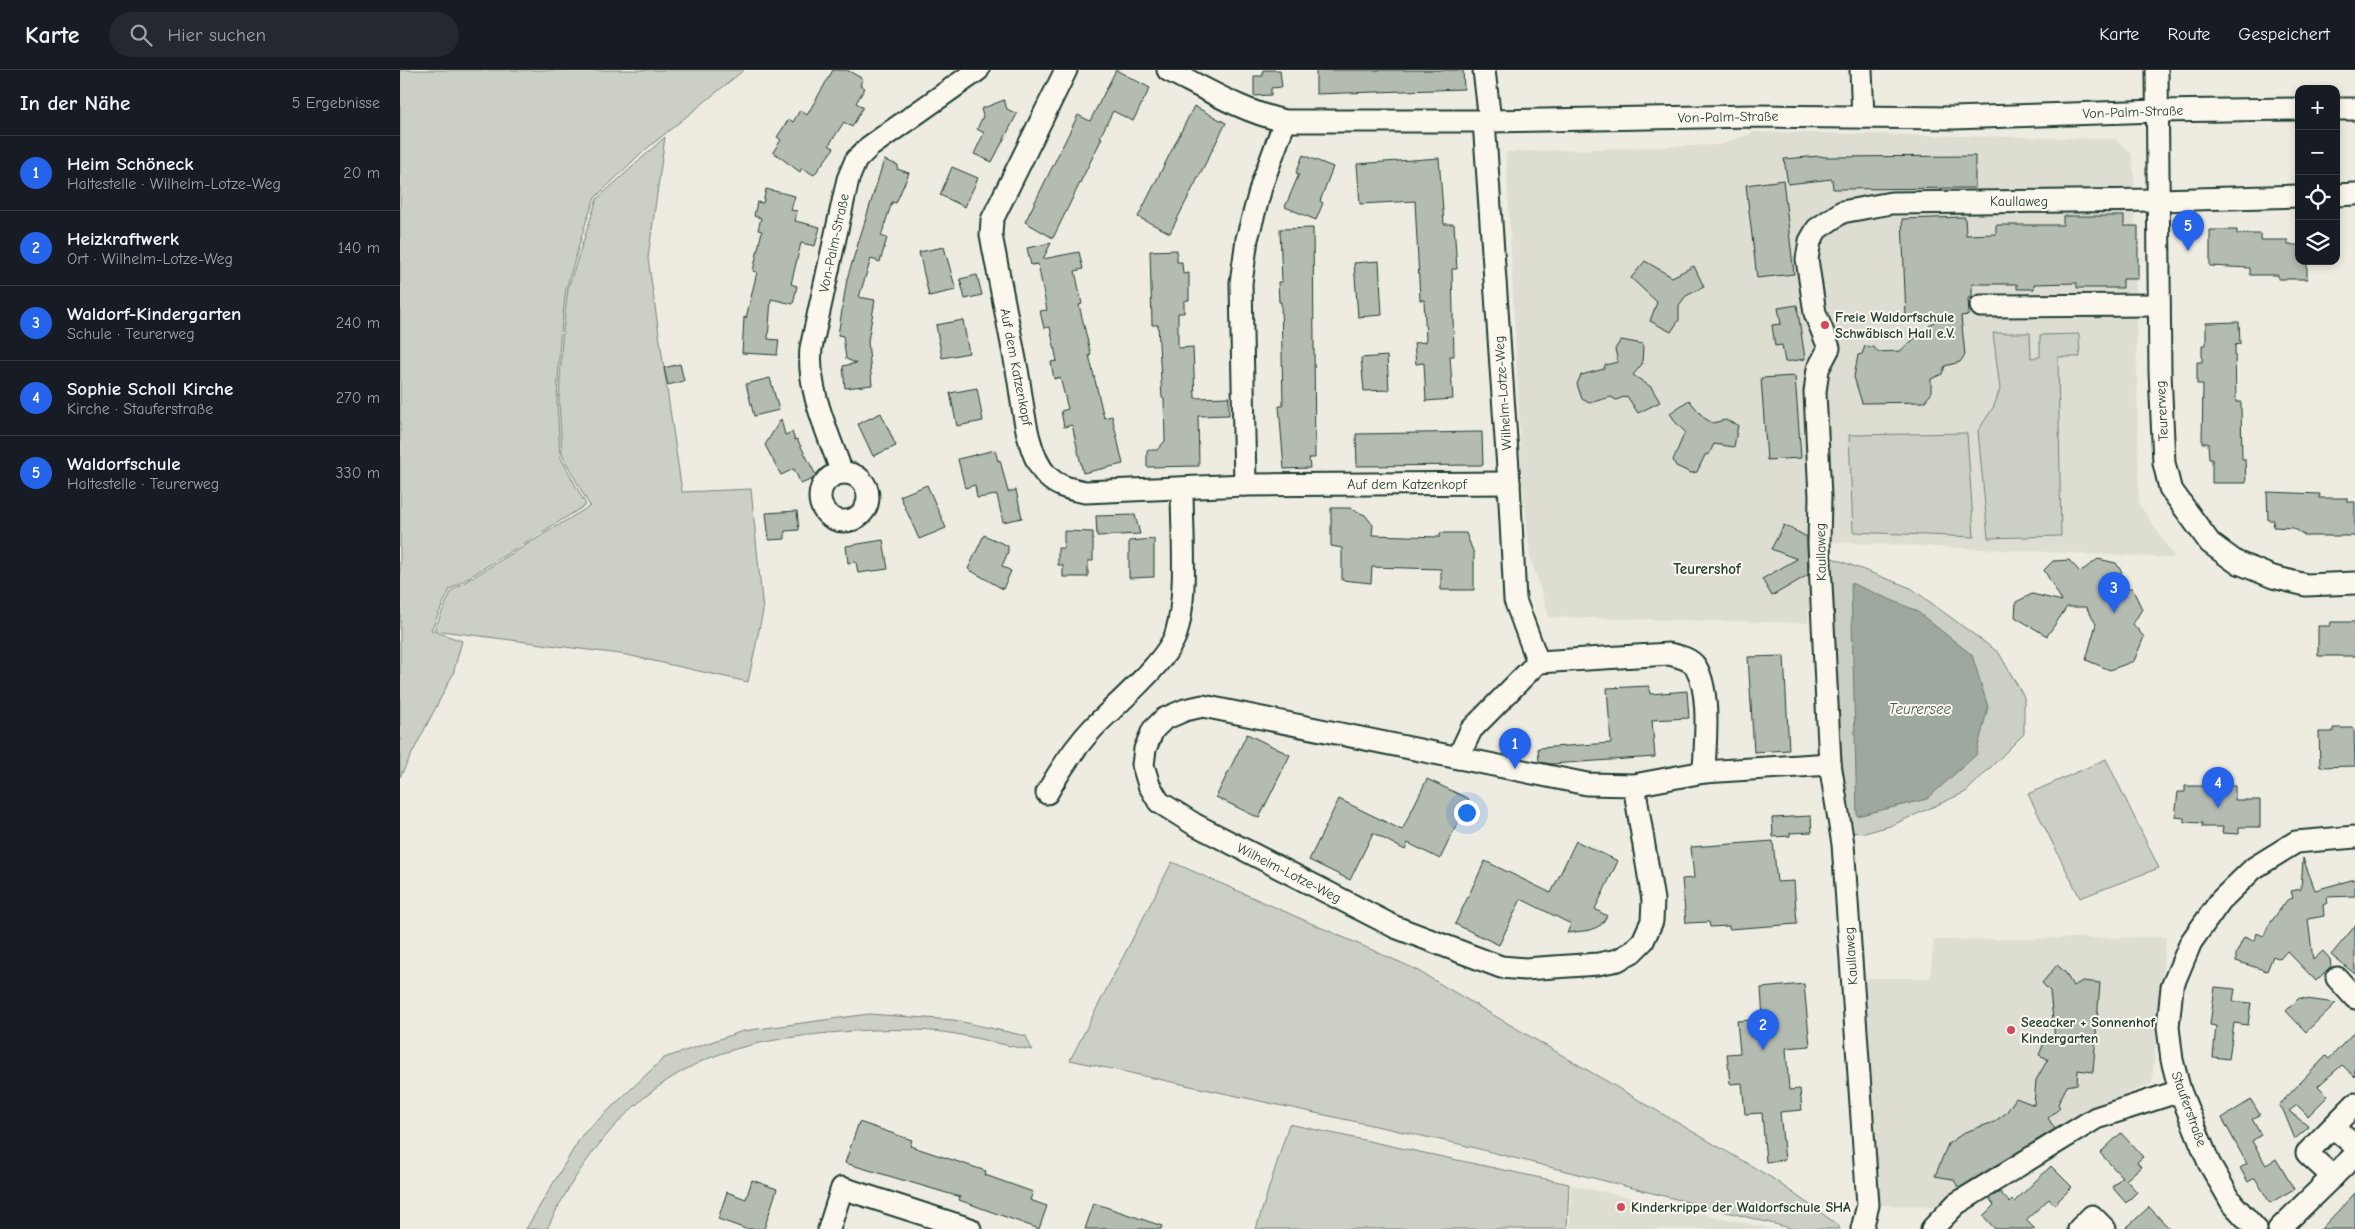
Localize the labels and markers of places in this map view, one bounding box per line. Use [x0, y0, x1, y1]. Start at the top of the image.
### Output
pin: 5 [2172, 210, 2204, 251]
place label: Freie Waldorfschule Schwäbisch Hall e.V. [1835, 309, 1955, 342]
marker: Freie Waldorfschule Schwäbisch Hall e.V. [1819, 319, 1831, 331]
pin: 3 [2098, 572, 2130, 613]
pin: 1 [1499, 728, 1531, 769]
pin: 4 [2202, 767, 2234, 808]
pin: 2 [1747, 1009, 1779, 1050]
place label: Seeacker + Sonnenhof Kindergarten [2021, 1014, 2155, 1047]
marker: Seeacker + Sonnenhof Kindergarten [2005, 1024, 2017, 1036]
place label: Kinderkrippe der Waldorfschule SHA [1631, 1199, 1851, 1216]
marker: Kinderkrippe der Waldorfschule SHA [1615, 1201, 1627, 1213]

